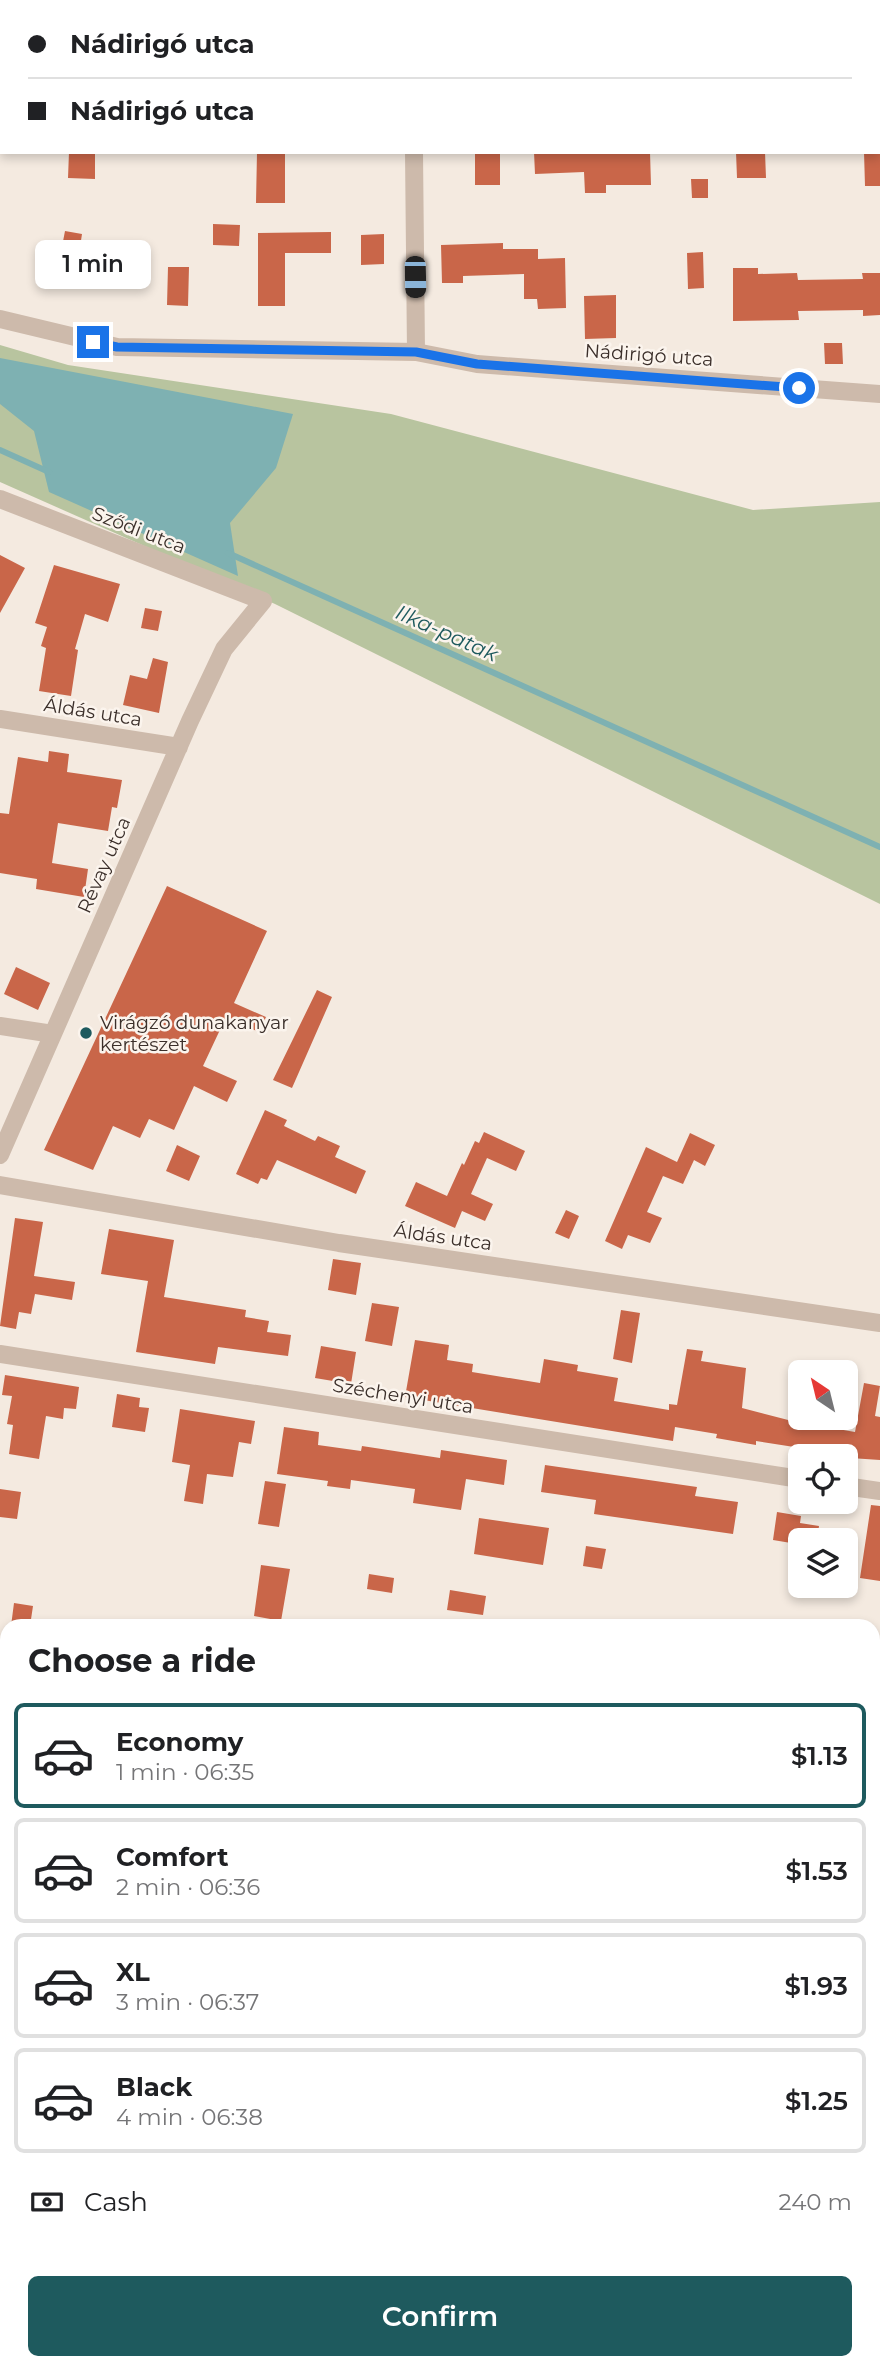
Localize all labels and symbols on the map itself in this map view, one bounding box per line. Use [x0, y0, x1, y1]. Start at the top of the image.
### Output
callout: 1 min [35, 240, 151, 290]
car [405, 256, 426, 298]
route end [77, 326, 109, 358]
street label: Nádirigó utca [584, 339, 714, 371]
route start [783, 372, 815, 404]
street label: Sződi utca [89, 502, 189, 558]
water label: Ilka-patak [392, 599, 504, 667]
street label: Áldás utca [42, 693, 144, 731]
street label: Révay utca [73, 813, 135, 917]
place label: Virágzó dunakanyar kertészet [100, 1011, 289, 1056]
marker: Virágzó dunakanyar kertészet [78, 1025, 94, 1041]
street label: Áldás utca [392, 1219, 494, 1255]
north arrow [788, 1360, 858, 1430]
street label: Széchenyi utca [331, 1373, 475, 1419]

